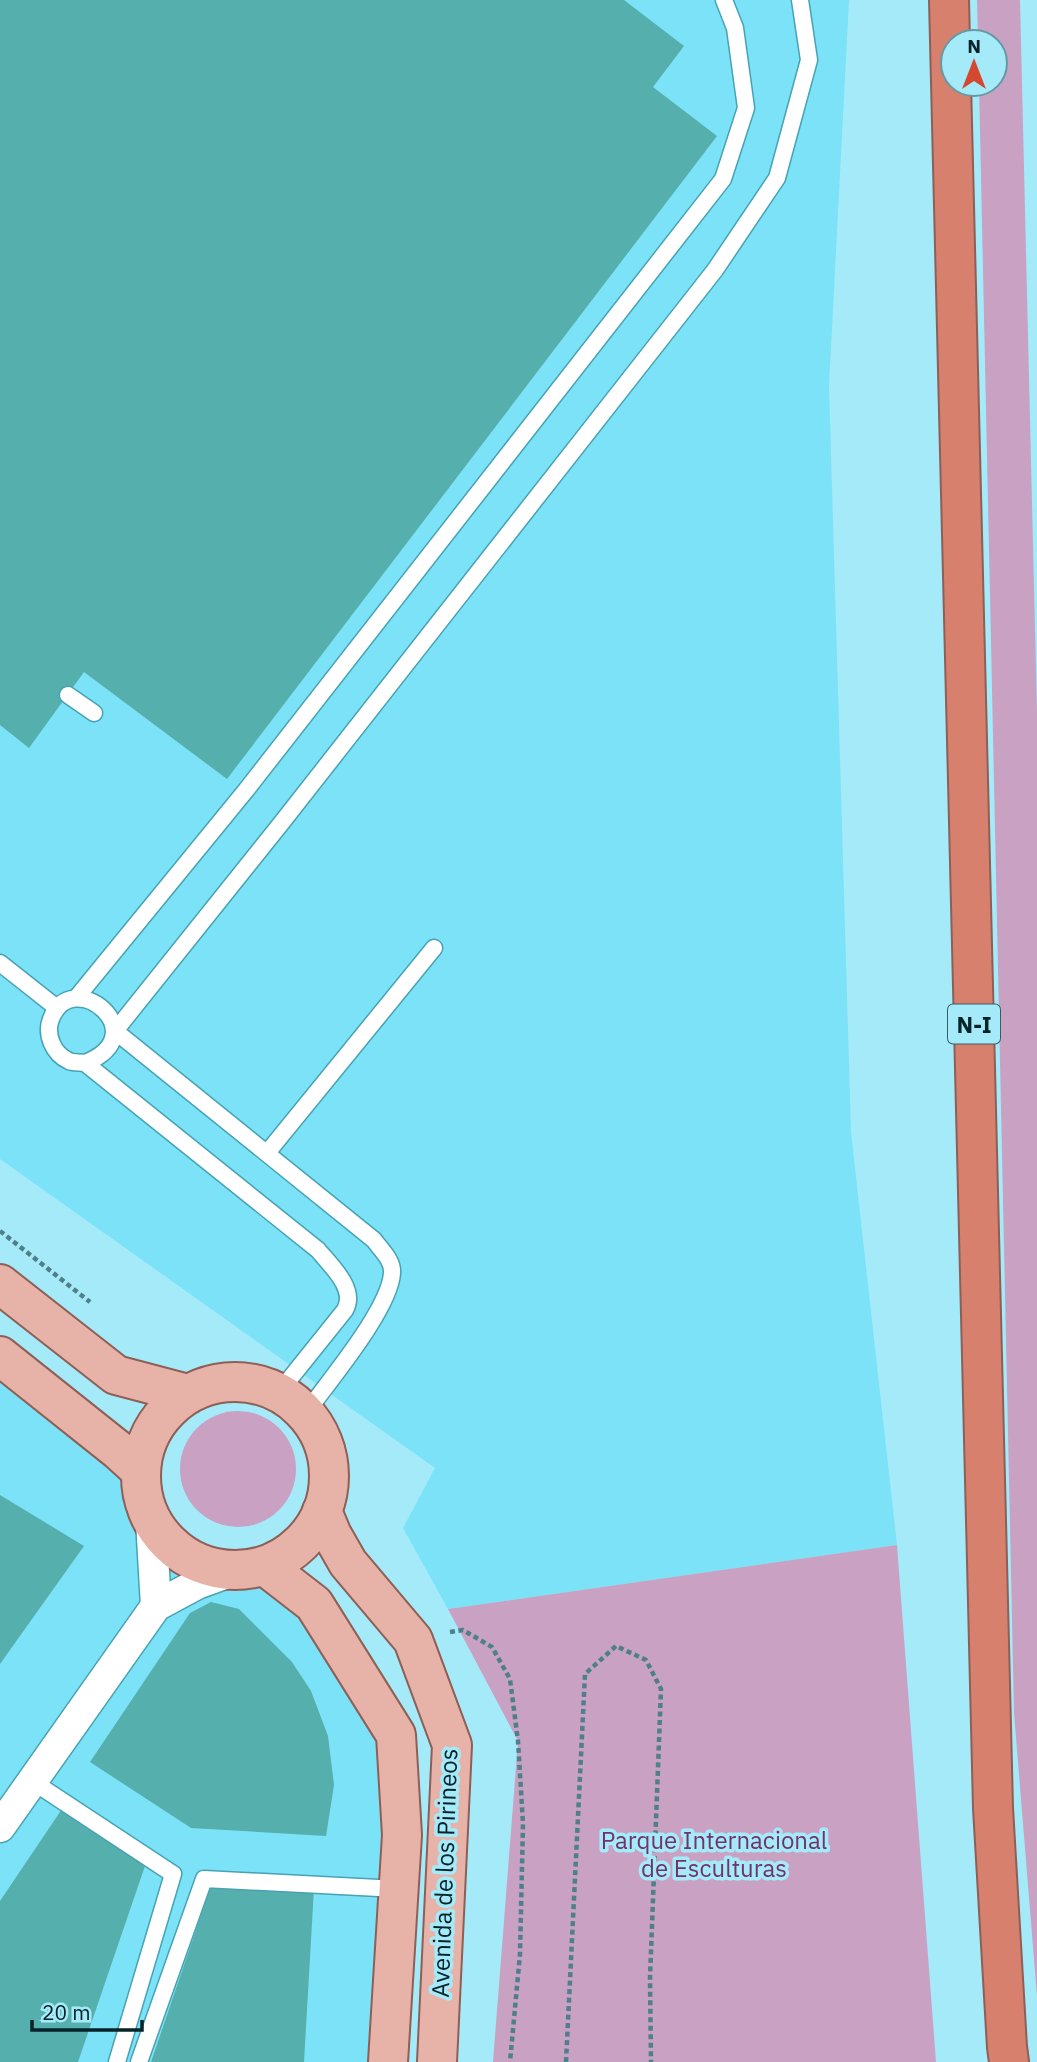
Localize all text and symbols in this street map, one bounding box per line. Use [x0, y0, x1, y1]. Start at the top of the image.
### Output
north arrow [939, 28, 1009, 98]
text: N [967, 34, 981, 58]
road number: N-I [948, 1004, 1000, 1044]
street label: Avenida de los Pirineos [424, 1748, 464, 1998]
park label: Parque Internacional de Esculturas [601, 1824, 827, 1884]
scale bar [32, 1988, 142, 2032]
text: 20 m [42, 1998, 91, 2026]

